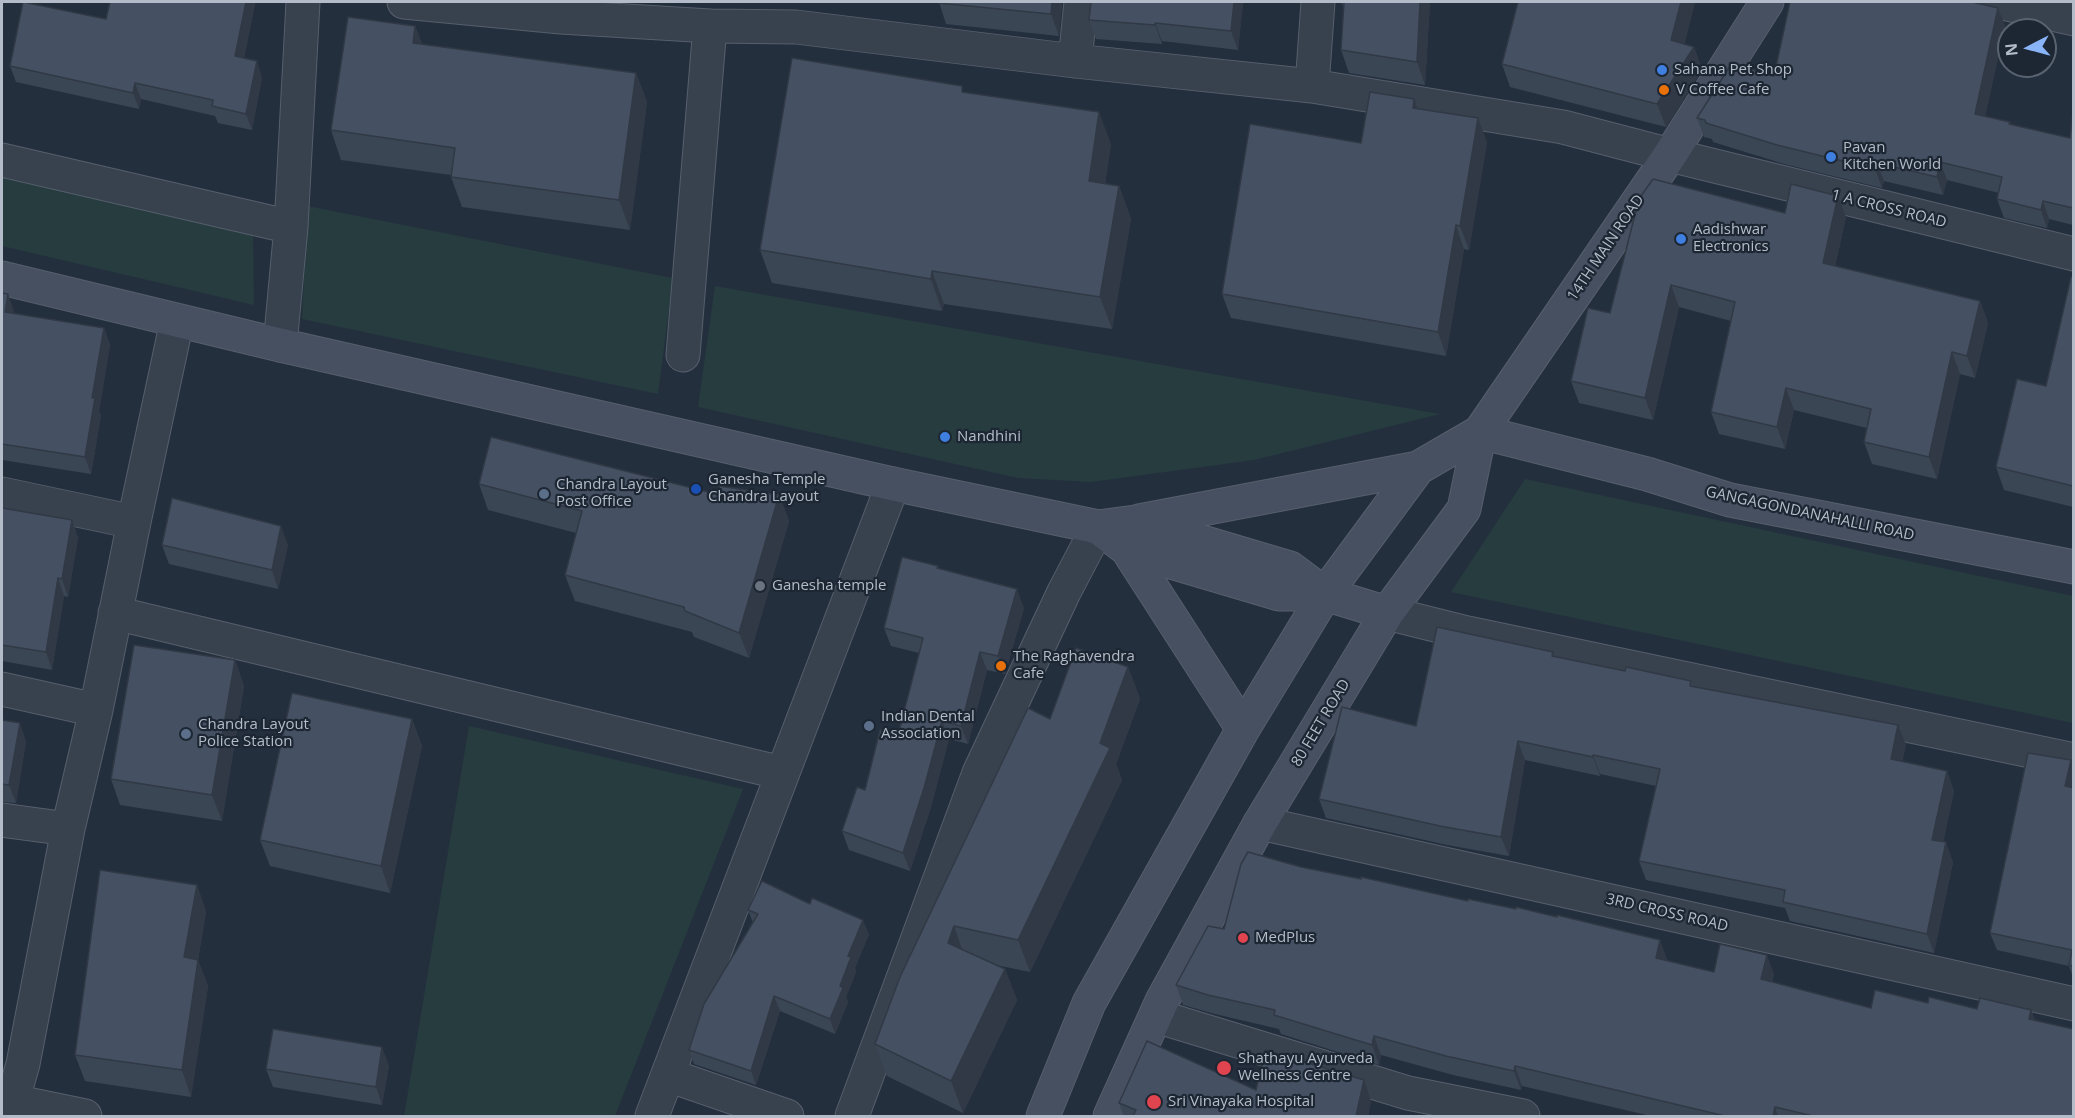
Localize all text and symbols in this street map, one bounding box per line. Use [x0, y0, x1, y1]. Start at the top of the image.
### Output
north arrow [1997, 18, 2057, 78]
text: N [1999, 42, 2023, 57]
place label: Sahana Pet Shop [1674, 61, 1792, 79]
marker: Sahana Pet Shop [1655, 63, 1669, 77]
place label: V Coffee Cafe [1676, 81, 1769, 99]
marker: V Coffee Cafe [1657, 83, 1671, 97]
place label: Pavan Kitchen World [1843, 139, 1941, 174]
marker: Pavan Kitchen World [1824, 150, 1838, 164]
street label: 1 A CROSS ROAD [1830, 186, 1948, 232]
street label: 14TH MAIN ROAD [1564, 192, 1648, 304]
place label: Aadishwar Electronics [1693, 221, 1769, 256]
marker: Aadishwar Electronics [1674, 232, 1688, 246]
place label: Nandhini [957, 428, 1021, 446]
marker: Nandhini [938, 430, 952, 444]
place label: Ganesha Temple Chandra Layout [708, 471, 825, 506]
place label: Chandra Layout Post Office [556, 476, 667, 511]
marker: Ganesha Temple Chandra Layout [689, 482, 703, 496]
street label: GANGAGONDANAHALLI ROAD [1704, 483, 1916, 545]
marker: Chandra Layout Post Office [537, 487, 551, 501]
place label: Ganesha temple [772, 577, 886, 595]
marker: Ganesha temple [753, 579, 767, 593]
place label: The Raghavendra Cafe [1013, 648, 1135, 683]
marker: The Raghavendra Cafe [994, 659, 1008, 673]
street label: 80 FEET ROAD [1288, 676, 1354, 770]
place label: Indian Dental Association [881, 708, 975, 743]
place label: Chandra Layout Police Station [198, 716, 309, 751]
marker: Indian Dental Association [862, 719, 876, 733]
marker: Chandra Layout Police Station [179, 727, 193, 741]
street label: 3RD CROSS ROAD [1604, 890, 1730, 936]
place label: MedPlus [1255, 929, 1315, 947]
marker: MedPlus [1236, 931, 1250, 945]
place label: Shathayu Ayurveda Wellness Centre [1238, 1050, 1373, 1085]
marker: Shathayu Ayurveda Wellness Centre [1215, 1059, 1233, 1077]
marker: Sri Vinayaka Hospital [1145, 1093, 1163, 1111]
place label: Sri Vinayaka Hospital [1168, 1093, 1314, 1111]

